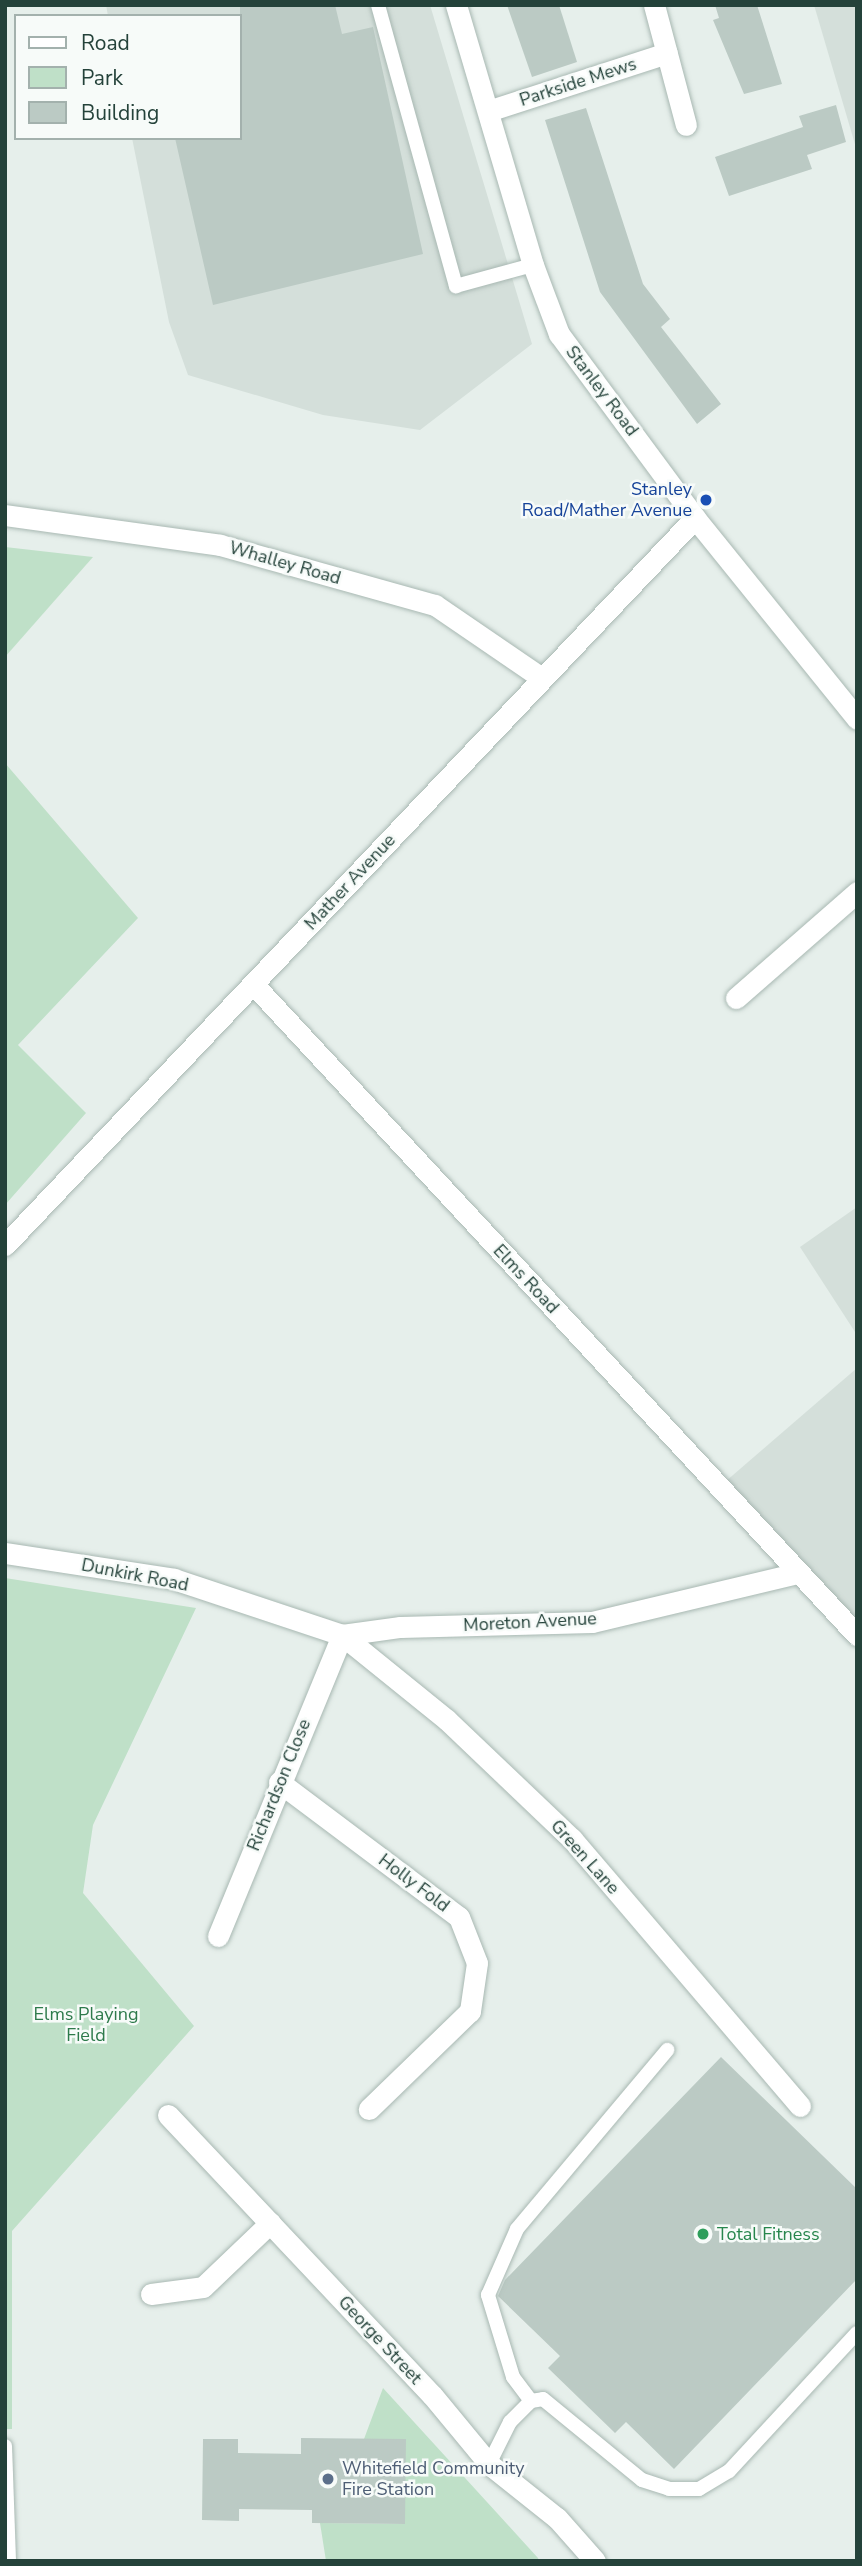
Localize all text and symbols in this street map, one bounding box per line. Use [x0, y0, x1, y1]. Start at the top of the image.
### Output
legend [14, 14, 242, 140]
text: Road [81, 29, 130, 57]
street label: Parkside Mews [517, 53, 639, 111]
text: Park [81, 64, 123, 92]
text: Building [81, 99, 159, 127]
street label: Stanley Road [561, 342, 643, 440]
place label: Stanley Road/Mather Avenue [522, 479, 692, 522]
marker: Stanley Road/Mather Avenue [698, 492, 714, 508]
street label: Whalley Road [227, 537, 343, 589]
street label: Mather Avenue [300, 830, 400, 934]
street label: Elms Road [489, 1240, 563, 1318]
street label: Dunkirk Road [80, 1554, 190, 1596]
street label: Moreton Avenue [463, 1608, 597, 1636]
street label: Richardson Close [243, 1716, 315, 1854]
street label: Green Lane [546, 1815, 624, 1899]
street label: Holly Fold [374, 1849, 454, 1917]
park label: Elms Playing Field [34, 2004, 138, 2046]
place label: Total Fitness [717, 2223, 820, 2245]
marker: Total Fitness [695, 2226, 711, 2242]
street label: George Street [334, 2291, 426, 2389]
place label: Whitefield Community Fire Station [342, 2458, 524, 2500]
marker: Whitefield Community Fire Station [320, 2471, 336, 2487]

